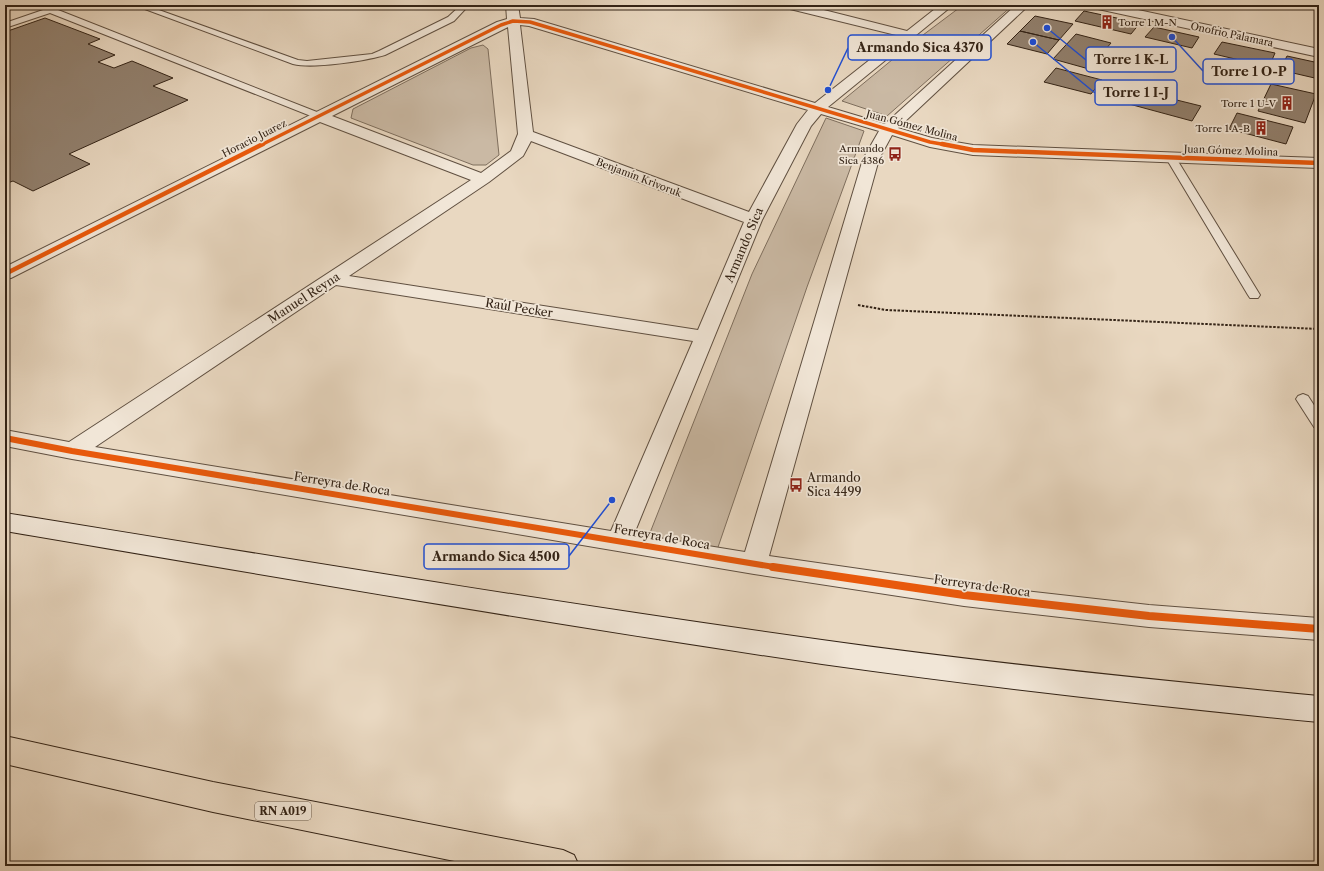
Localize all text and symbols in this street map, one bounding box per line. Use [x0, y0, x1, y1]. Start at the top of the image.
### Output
building icon: Torre 1 M-N [1099, 14, 1115, 30]
place label: Torre 1 M-N [1118, 16, 1177, 29]
street label: Onofrio Palamara [1189, 19, 1275, 50]
callout: Armando Sica 4370 [848, 35, 991, 60]
text: Armando Sica 4370 [856, 39, 983, 55]
callout: Torre 1 K-L [1086, 47, 1176, 72]
text: Torre 1 K-L [1094, 51, 1168, 67]
callout: Torre 1 O-P [1203, 59, 1294, 84]
text: Torre 1 O-P [1211, 63, 1287, 79]
callout: Torre 1 I-J [1095, 80, 1177, 105]
text: Torre 1 I-J [1103, 84, 1169, 100]
building icon: Torre 1 U-V [1279, 95, 1295, 111]
place label: Torre 1 U-V [1221, 97, 1277, 110]
street label: Juan Gómez Molina [863, 106, 960, 144]
street label: Horacio Juarez [220, 117, 289, 160]
building icon: Torre 1 A-B [1253, 120, 1269, 136]
place label: Torre 1 A-B [1196, 122, 1250, 135]
place label: Armando Sica 4386 [838, 142, 884, 167]
street label: Juan Gómez Molina [1182, 142, 1279, 159]
bus stop icon: Armando Sica 4386 [887, 146, 903, 162]
street label: Benjamín Krivoruk [594, 155, 685, 200]
street label: Armando Sica [721, 204, 766, 286]
street label: Manuel Reyna [265, 268, 343, 326]
street label: Raúl Pecker [484, 295, 554, 320]
street label: Ferreyra de Roca [293, 468, 392, 499]
place label: Armando Sica 4499 [806, 470, 861, 499]
bus stop icon: Armando Sica 4499 [788, 477, 804, 493]
street label: Ferreyra de Roca [613, 521, 712, 552]
callout: Armando Sica 4500 [424, 544, 569, 569]
text: Armando Sica 4500 [431, 548, 560, 564]
street label: Ferreyra de Roca [933, 571, 1032, 600]
road number: RN A019 [255, 802, 311, 820]

